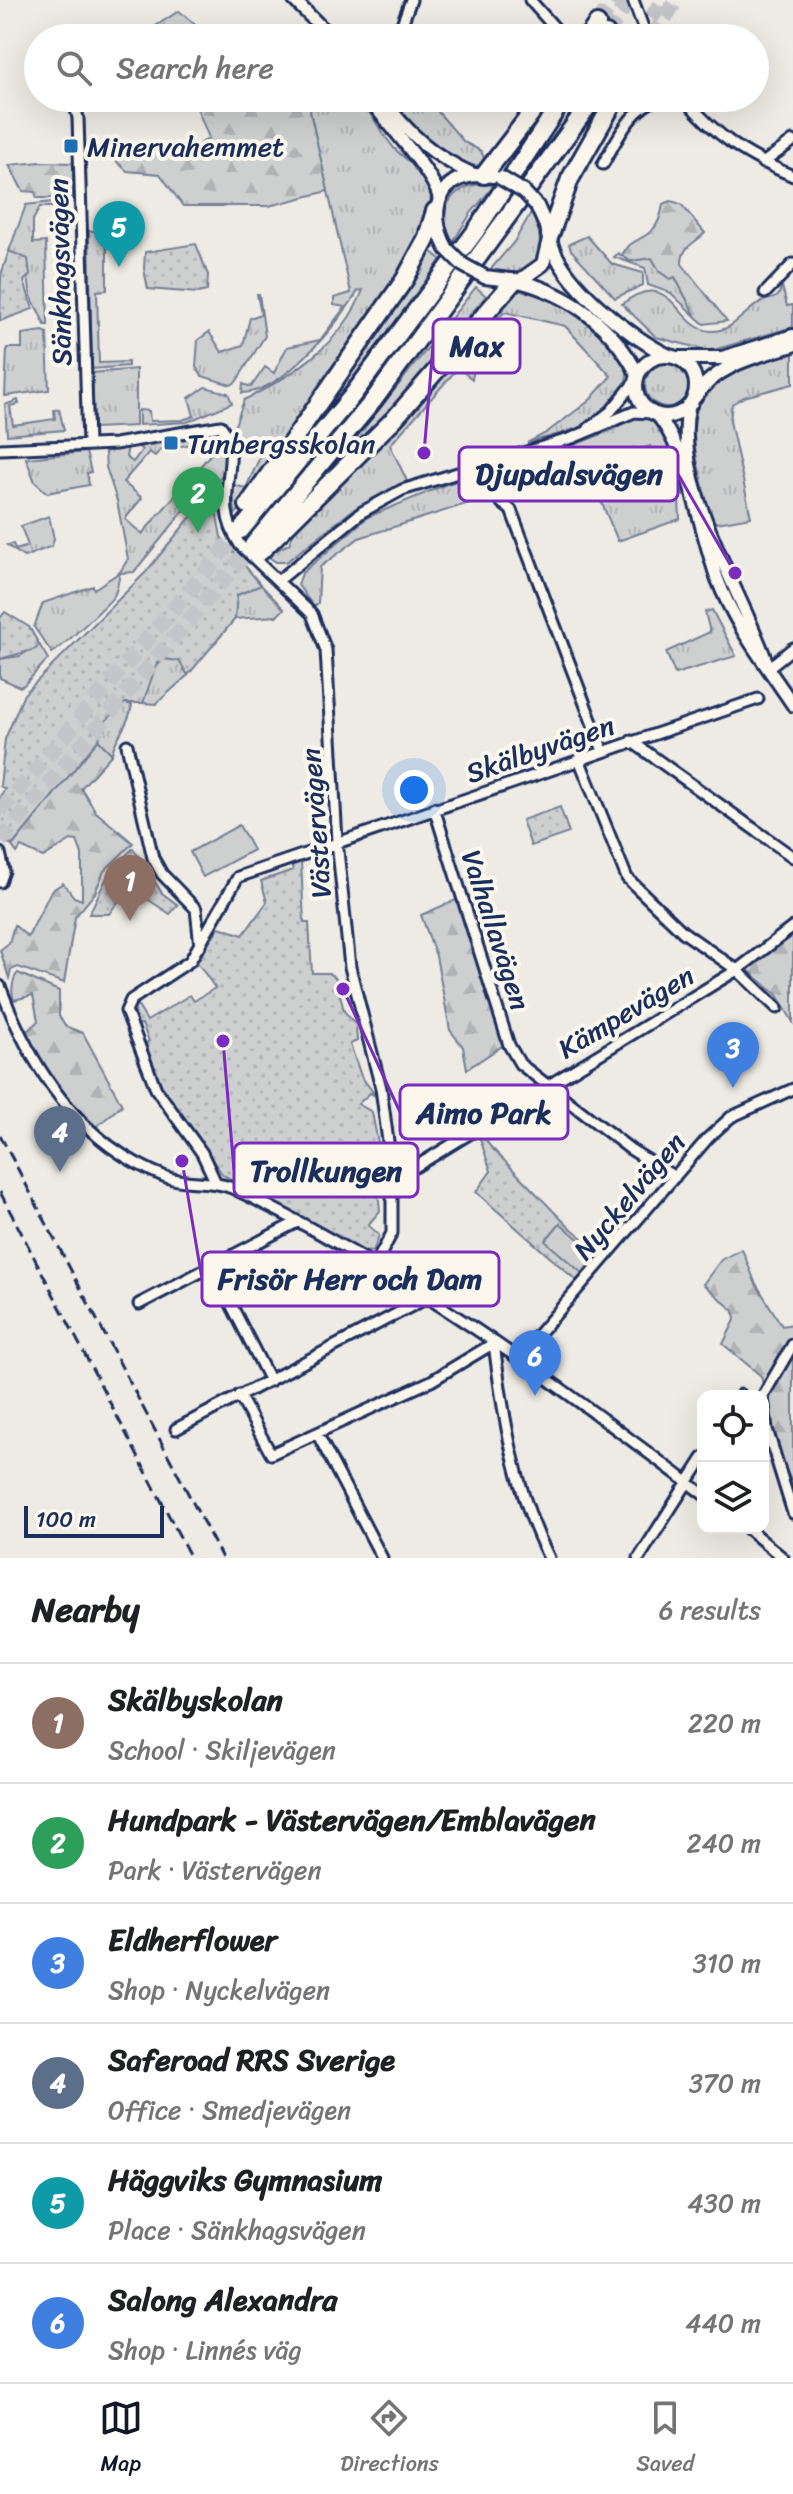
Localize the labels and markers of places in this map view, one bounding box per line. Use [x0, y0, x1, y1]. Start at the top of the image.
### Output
place label: Minervahemmet [87, 122, 284, 171]
marker: Minervahemmet [62, 137, 80, 155]
pin: 5 [93, 201, 145, 267]
callout: Max [433, 319, 520, 373]
place label: Tunbergsskolan [187, 419, 375, 468]
marker: Tunbergsskolan [162, 434, 180, 452]
callout: Djupdalsvägen [459, 447, 678, 501]
pin: 2 [172, 467, 224, 533]
pin: 1 [104, 855, 156, 921]
pin: 3 [707, 1022, 759, 1088]
callout: Aimo Park [400, 1085, 568, 1139]
pin: 4 [34, 1106, 86, 1172]
callout: Trollkungen [234, 1143, 418, 1197]
callout: Frisör Herr och Dam [202, 1252, 499, 1306]
pin: 6 [509, 1330, 561, 1396]

